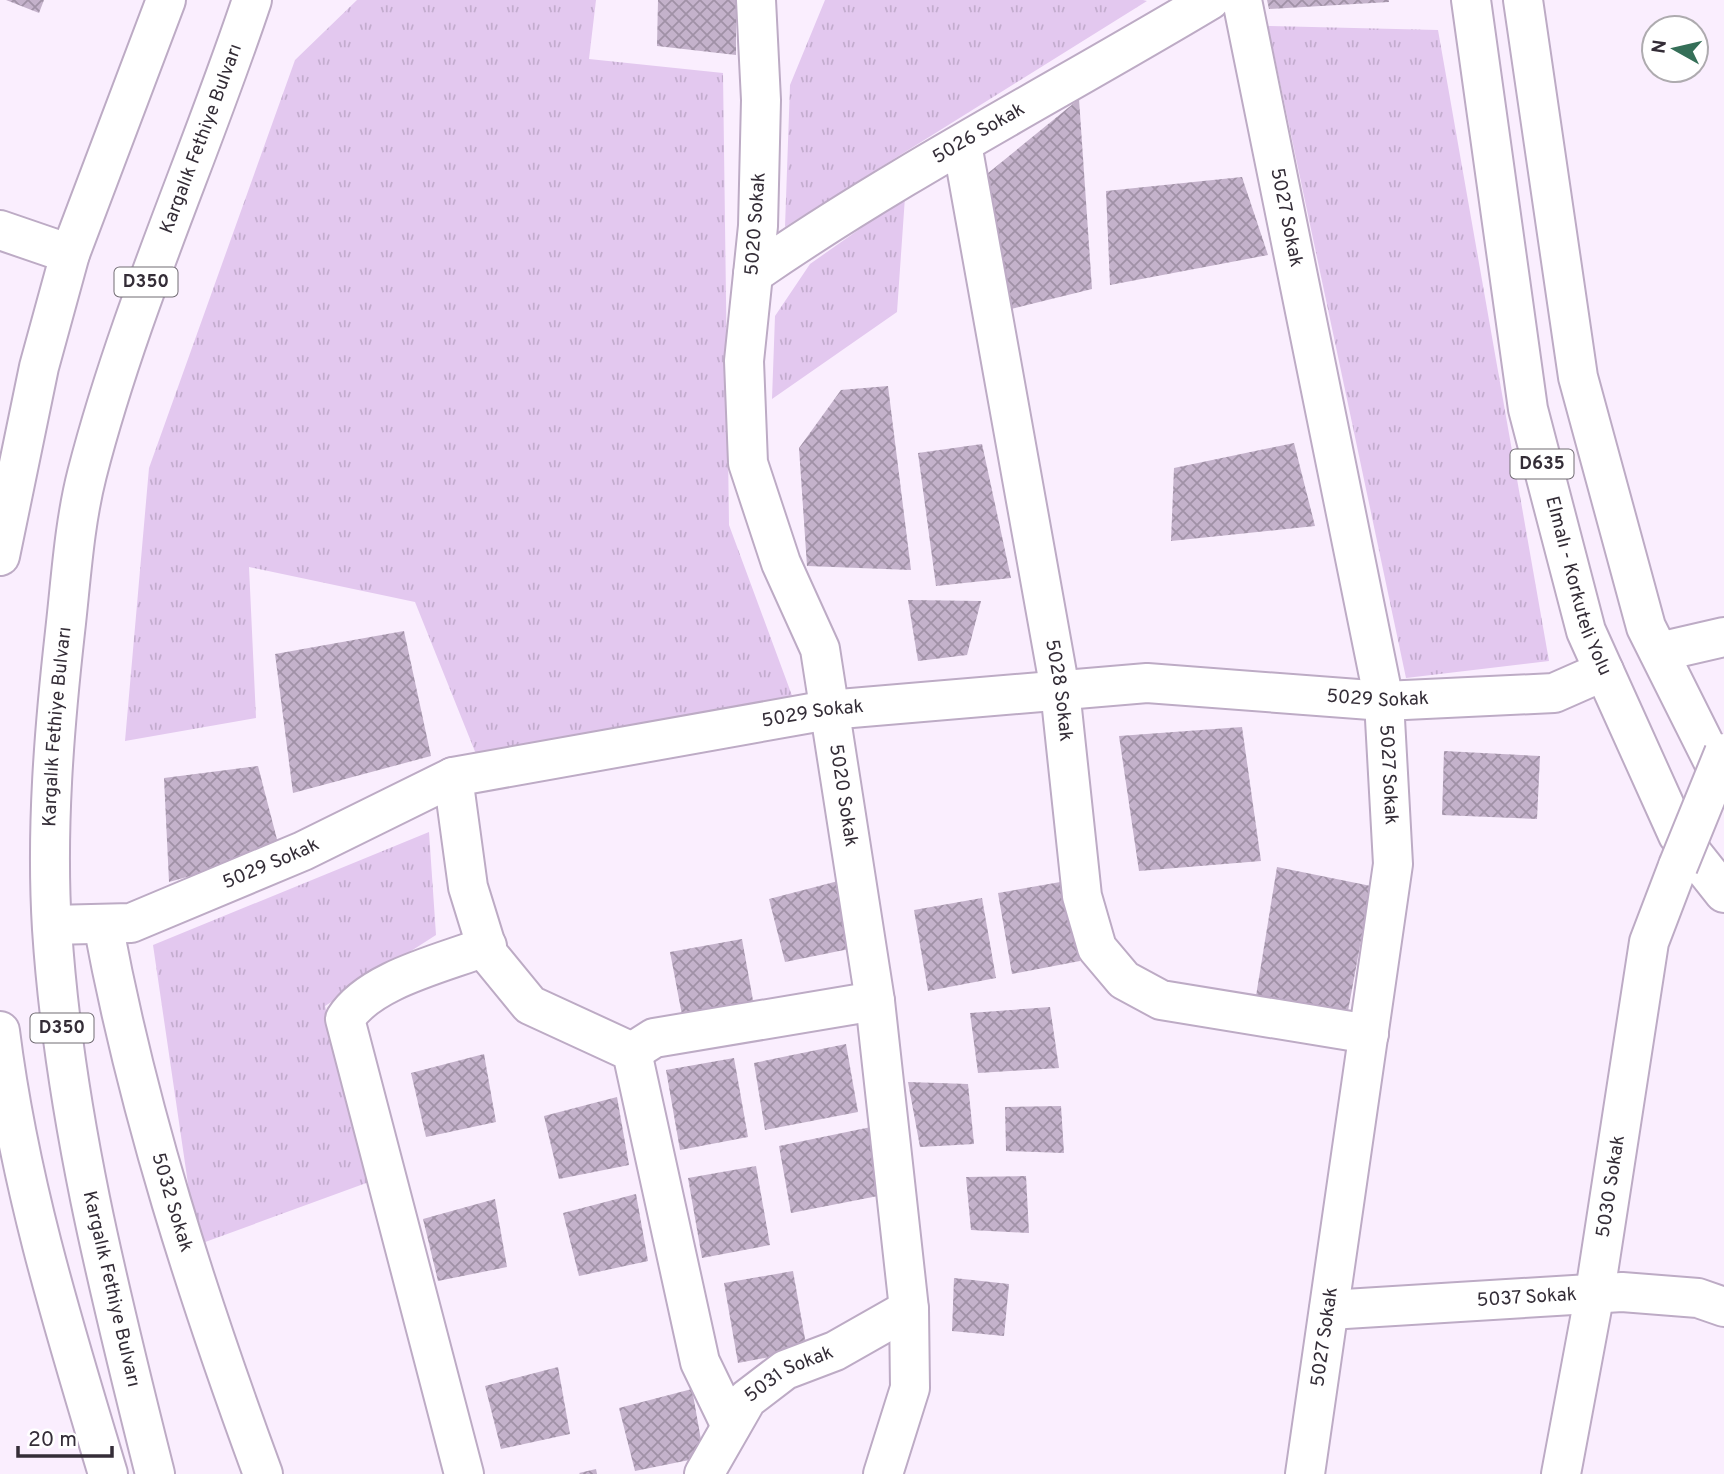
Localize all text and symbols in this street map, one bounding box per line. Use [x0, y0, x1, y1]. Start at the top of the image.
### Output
north arrow [1640, 14, 1710, 84]
text: N [1647, 38, 1673, 55]
street label: Kargalık Fethiye Bulvarı [155, 41, 248, 237]
street label: 5026 Sokak [928, 97, 1029, 170]
street label: 5027 Sokak [1264, 166, 1308, 269]
street label: 5020 Sokak [740, 171, 772, 277]
road number: D350 [114, 268, 178, 296]
road number: D635 [1510, 450, 1574, 478]
street label: Elmalı - Korkuteli Yolu [1539, 494, 1617, 680]
street label: Kargalık Fethiye Bulvarı [38, 625, 78, 827]
street label: 5028 Sokak [1039, 637, 1077, 743]
street label: 5029 Sokak [1325, 685, 1429, 713]
street label: 5029 Sokak [760, 695, 865, 734]
street label: 5027 Sokak [1373, 724, 1403, 825]
street label: 5020 Sokak [823, 742, 863, 849]
street label: 5029 Sokak [219, 833, 323, 895]
road number: D350 [31, 1014, 94, 1042]
street label: 5030 Sokak [1592, 1134, 1631, 1239]
street label: 5032 Sokak [146, 1150, 198, 1255]
street label: Kargalık Fethiye Bulvarı [77, 1189, 145, 1389]
street label: 5037 Sokak [1476, 1283, 1577, 1313]
street label: 5027 Sokak [1306, 1286, 1344, 1388]
street label: 5031 Sokak [740, 1341, 837, 1408]
scale bar [18, 1414, 112, 1458]
text: 20 m [28, 1427, 77, 1454]

